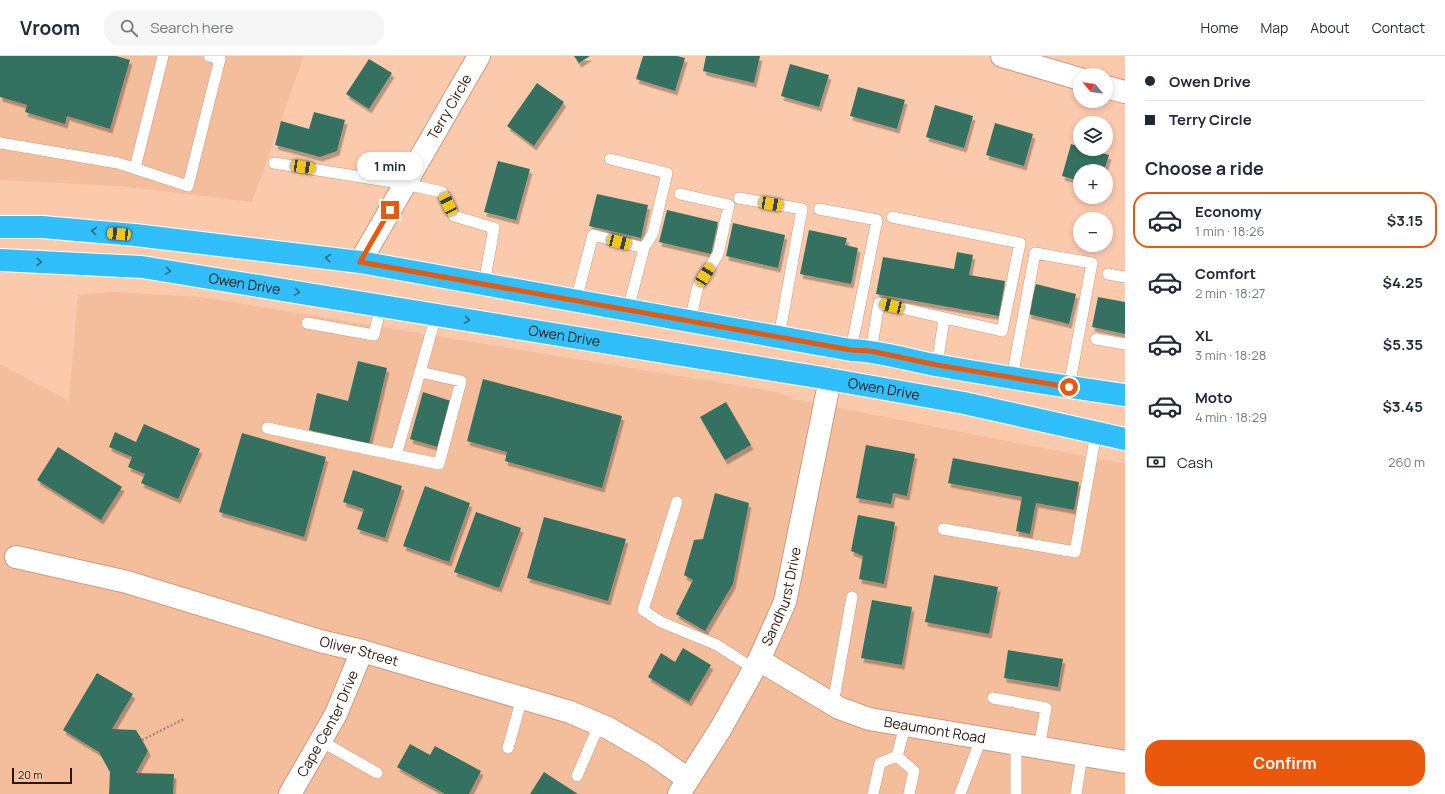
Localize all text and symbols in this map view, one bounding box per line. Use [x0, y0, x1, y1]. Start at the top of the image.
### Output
search box [104, 10, 384, 46]
text: Vroom [20, 15, 80, 41]
icon: search [118, 17, 140, 39]
text: Search here [150, 17, 234, 38]
text: Home [1201, 18, 1238, 37]
text: Map [1260, 18, 1288, 37]
text: About [1310, 18, 1350, 37]
text: Contact [1372, 18, 1425, 37]
north arrow [1073, 68, 1113, 108]
map controls [1073, 68, 1113, 252]
street label: Terry Circle [423, 70, 476, 143]
text: Owen Drive [1169, 71, 1251, 92]
text: Terry Circle [1169, 109, 1252, 130]
button: layers [1073, 116, 1113, 156]
callout: 1 min [357, 152, 423, 180]
text: Choose a ride [1145, 156, 1264, 180]
text: 1 min [374, 157, 406, 175]
car [290, 159, 316, 175]
button: + [1073, 164, 1113, 204]
car [437, 191, 459, 217]
car [758, 196, 784, 212]
route end [381, 201, 399, 219]
text: Economy [1195, 201, 1262, 222]
icon: car [1147, 202, 1183, 238]
text: $3.15 [1387, 210, 1423, 231]
button: − [1073, 212, 1113, 252]
text: 1 min · 18:26 [1195, 222, 1265, 240]
one-way arrow [91, 227, 97, 236]
car [107, 227, 131, 241]
car [606, 233, 632, 251]
one-way arrow [325, 254, 331, 263]
one-way arrow [36, 257, 42, 266]
car [694, 262, 716, 288]
text: Comfort [1195, 263, 1256, 284]
icon: car [1147, 264, 1183, 300]
one-way arrow [165, 267, 172, 275]
street label: Owen Drive [207, 268, 282, 298]
text: $4.25 [1382, 272, 1423, 293]
text: 2 min · 18:27 [1195, 284, 1265, 302]
one-way arrow [294, 287, 300, 296]
car [879, 297, 905, 315]
one-way arrow [463, 315, 470, 324]
street label: Owen Drive [527, 320, 602, 351]
text: XL [1195, 325, 1213, 346]
icon: car [1147, 326, 1183, 362]
text: $5.35 [1383, 334, 1423, 355]
text: 3 min · 18:28 [1195, 346, 1266, 364]
street label: Owen Drive [847, 373, 921, 404]
route start [1060, 378, 1078, 396]
text: Moto [1195, 387, 1232, 408]
icon: car [1147, 388, 1183, 424]
text: $3.45 [1382, 396, 1423, 417]
text: 4 min · 18:29 [1195, 408, 1267, 426]
icon: cash [1145, 451, 1167, 473]
text: Cash [1177, 452, 1213, 473]
text: 260 m [1388, 453, 1425, 471]
street label: Sandhurst Drive [757, 545, 805, 649]
street label: Oliver Street [318, 631, 401, 670]
street label: Cape Center Drive [292, 667, 362, 780]
street label: Beaumont Road [883, 712, 987, 747]
button: Confirm [1145, 740, 1425, 786]
scale bar [12, 766, 72, 785]
text: 20 m [18, 767, 43, 782]

